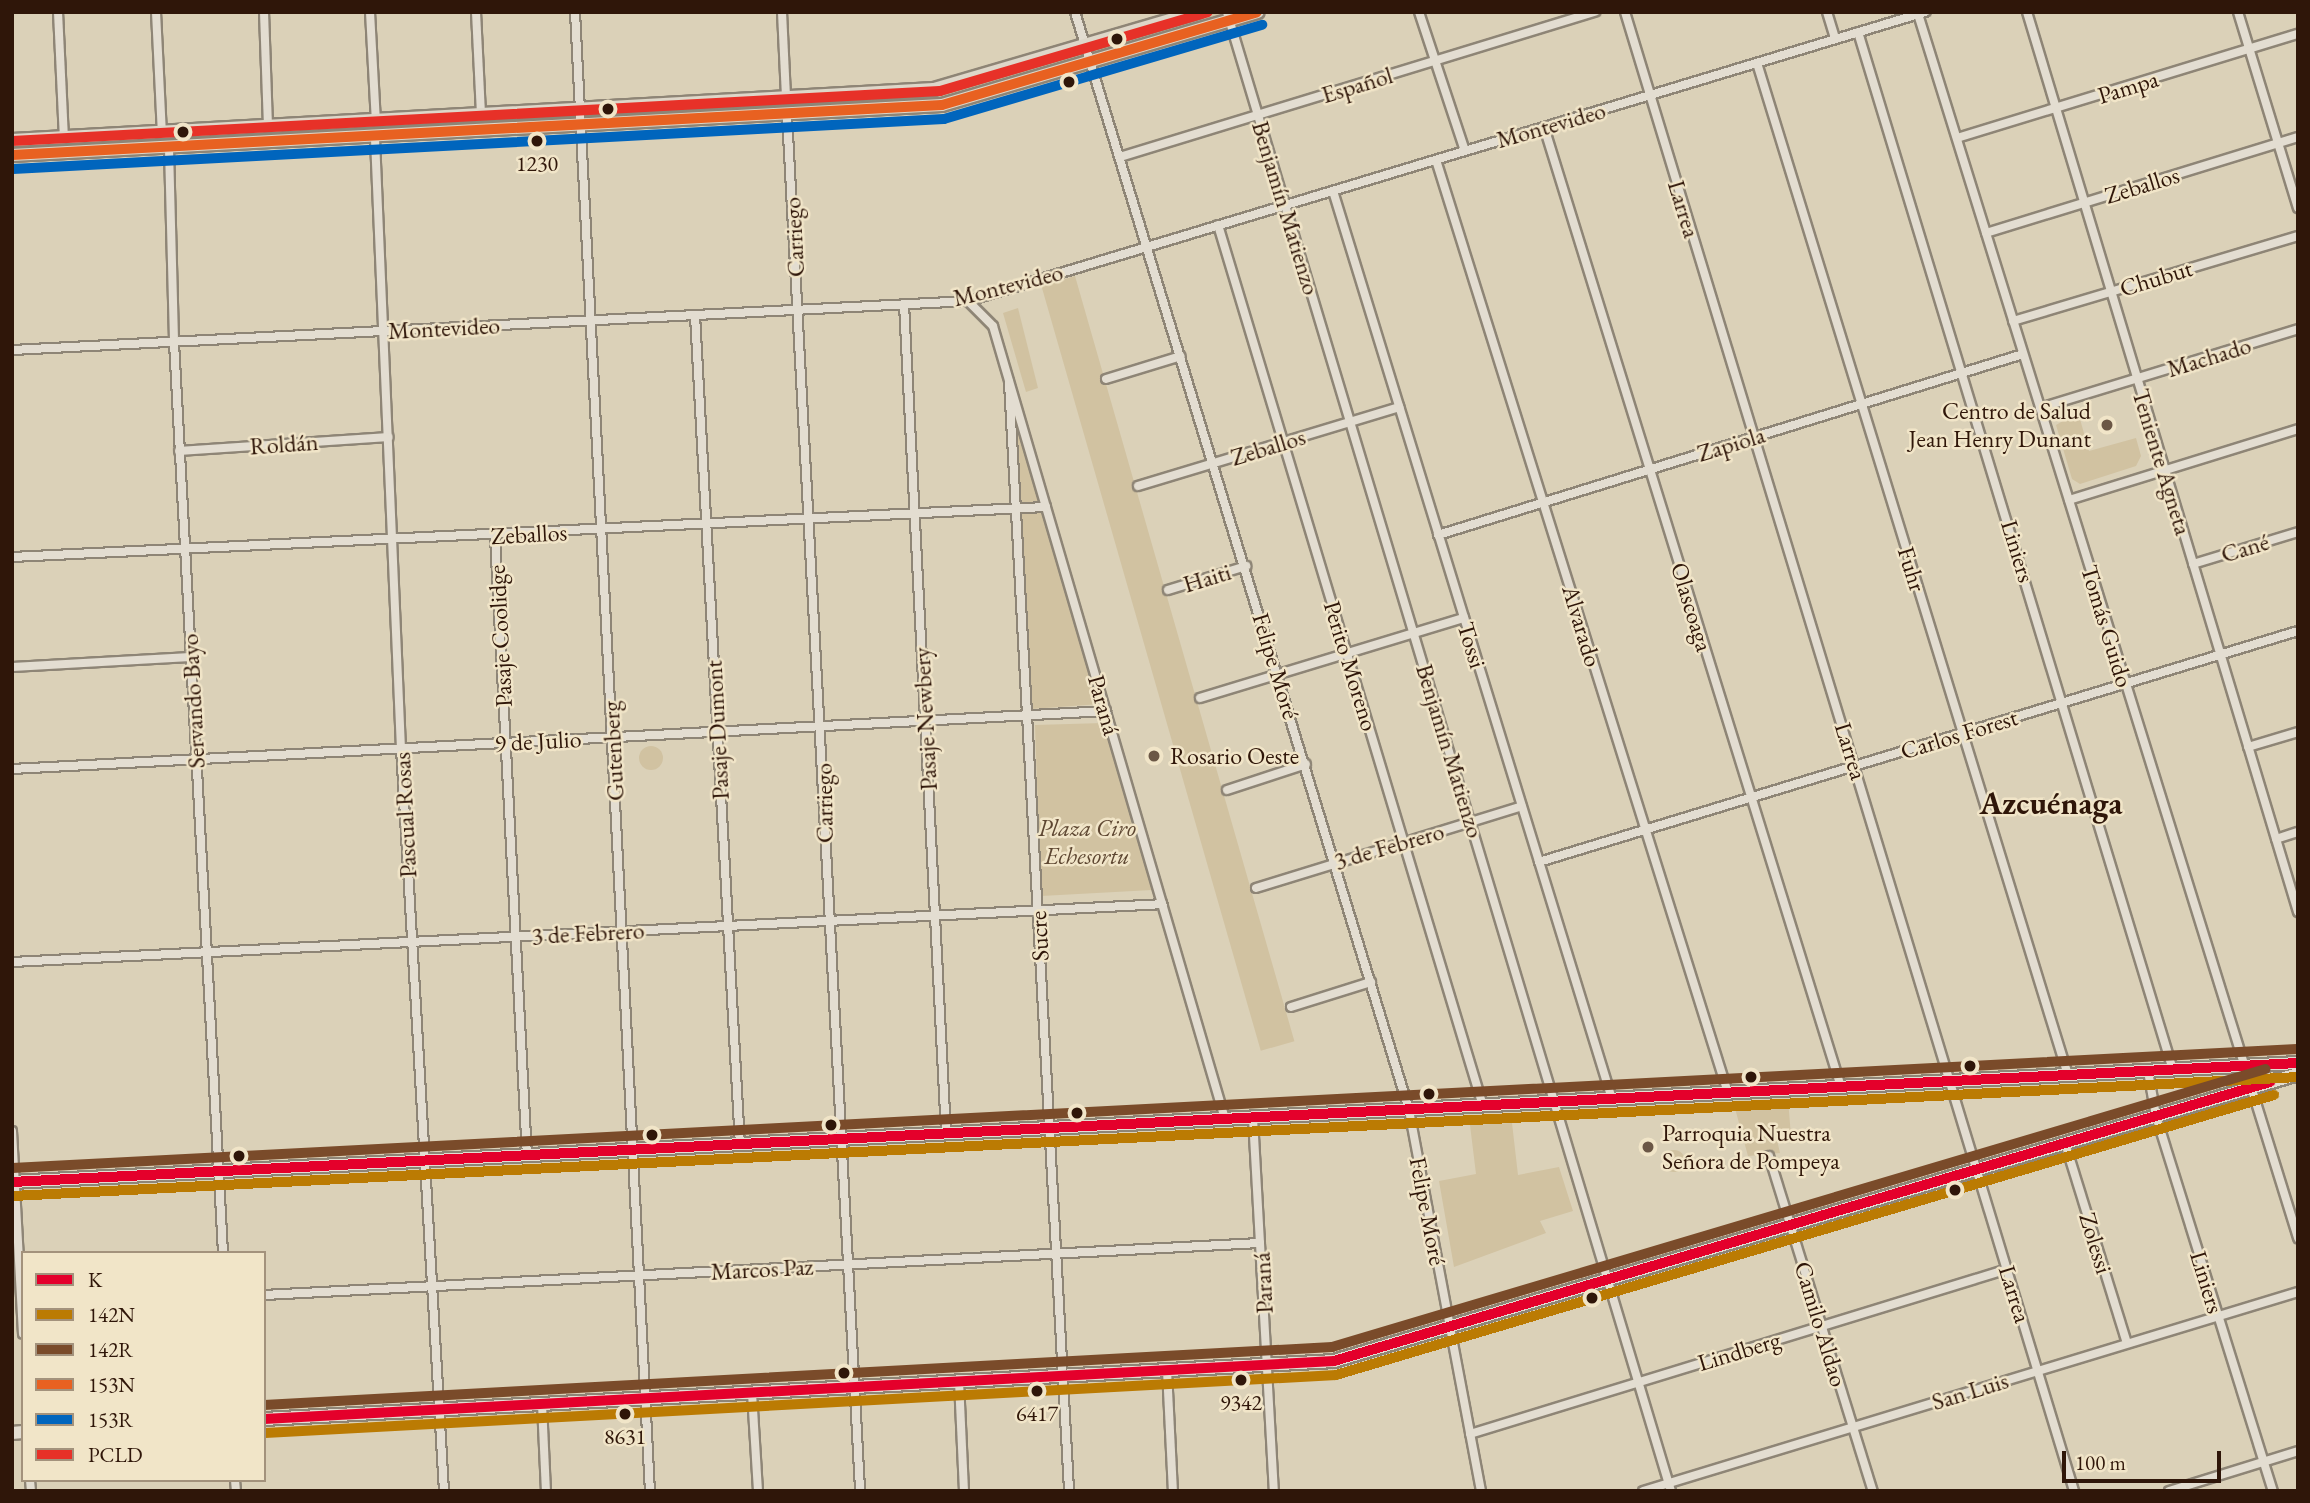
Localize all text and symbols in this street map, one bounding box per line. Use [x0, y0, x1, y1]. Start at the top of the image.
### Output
unlabelled marker [1110, 32, 1124, 46]
street label: Español [1318, 61, 1396, 109]
street label: Pampa [2094, 64, 2162, 110]
unlabelled marker [1062, 75, 1076, 89]
street label: Montevideo [1493, 96, 1609, 154]
unlabelled marker [601, 102, 615, 116]
street label: Benjamín Matienzo [1246, 118, 1326, 298]
unlabelled marker [176, 125, 190, 139]
marker: 1230 [530, 134, 544, 148]
place label: 1230 [516, 151, 558, 177]
street label: Zeballos [2101, 160, 2183, 210]
street label: Larrea [1662, 177, 1706, 241]
street label: Carriego [778, 196, 810, 278]
street label: Chubut [2116, 253, 2196, 303]
street label: Montevideo [950, 257, 1066, 313]
street label: Montevideo [387, 311, 501, 345]
street label: Machado [2163, 331, 2255, 383]
street label: Teniente Agneta [2126, 385, 2198, 539]
place label: Centro de Salud Jean Henry Dunant [1908, 397, 2091, 453]
marker: Centro de Salud Jean Henry Dunant [2097, 415, 2117, 435]
street label: Zapiola [1694, 420, 1768, 468]
street label: Zeballos [1227, 422, 1309, 472]
street label: Roldán [249, 427, 319, 461]
street label: Liniers [1995, 516, 2041, 586]
street label: Zeballos [490, 518, 568, 550]
street label: Cané [2218, 527, 2272, 569]
street label: Fuhr [1892, 543, 1932, 595]
street label: Haiti [1180, 557, 1234, 599]
street label: Olascoaga [1665, 559, 1719, 655]
street label: Tomás Guido [2075, 561, 2139, 691]
street label: Pasaje Coolidge [482, 564, 518, 708]
street label: Alvarado [1556, 582, 1608, 670]
street label: Perito Moreno [1318, 597, 1384, 735]
street label: Felipe Moré [1246, 609, 1306, 723]
street label: Tossi [1451, 618, 1493, 672]
street label: Servando Bayo [175, 633, 211, 769]
street label: Pasaje Newbery [907, 647, 943, 791]
street label: Pasaje Dumont [699, 659, 735, 801]
street label: Benjamín Matienzo [1410, 661, 1490, 841]
street label: Paraná [1082, 671, 1126, 739]
street label: Gutenberg [596, 700, 630, 802]
street label: Carlos Forest [1897, 703, 2021, 765]
street label: Larrea [1829, 719, 1873, 783]
street label: 9 de Julio [494, 724, 582, 758]
place label: Rosario Oeste [1170, 742, 1299, 770]
marker: Rosario Oeste [1144, 746, 1164, 766]
street label: Pascual Rosas [387, 751, 423, 879]
street label: Carriego [809, 763, 839, 843]
district label: Azcuénaga [1979, 784, 2123, 822]
park label: Plaza Ciro Echesortu [1038, 814, 1136, 870]
street label: 3 de Febrero [1331, 817, 1447, 875]
street label: Sucre [1023, 910, 1055, 962]
street label: 3 de Febrero [531, 916, 645, 950]
unlabelled marker [1963, 1059, 1977, 1073]
unlabelled marker [1744, 1070, 1758, 1084]
unlabelled marker [1422, 1087, 1436, 1101]
unlabelled marker [1070, 1106, 1084, 1120]
unlabelled marker [824, 1118, 838, 1132]
place label: Parroquia Nuestra Señora de Pompeya [1662, 1119, 1840, 1175]
unlabelled marker [645, 1128, 659, 1142]
marker: Parroquia Nuestra Señora de Pompeya [1640, 1139, 1656, 1155]
unlabelled marker [232, 1149, 246, 1163]
street label: Felipe Moré [1403, 1154, 1453, 1268]
unlabelled marker [1948, 1183, 1962, 1197]
street label: Zolessi [2073, 1209, 2119, 1277]
street label: Liniers [2184, 1247, 2230, 1317]
legend [21, 1251, 266, 1482]
street label: Marcos Paz [710, 1252, 814, 1286]
street label: Paraná [1247, 1252, 1279, 1314]
street label: Camilo Aldao [1788, 1258, 1854, 1390]
street label: Larrea [1993, 1262, 2037, 1326]
text: K [88, 1266, 102, 1293]
unlabelled marker [1585, 1291, 1599, 1305]
text: 142N [88, 1301, 135, 1328]
street label: Lindberg [1694, 1325, 1784, 1377]
text: 142R [88, 1336, 133, 1363]
unlabelled marker [837, 1366, 851, 1380]
street label: San Luis [1928, 1366, 2012, 1416]
text: 153N [88, 1371, 135, 1398]
marker: 9342 [1234, 1373, 1248, 1387]
marker: 6417 [1030, 1384, 1044, 1398]
place label: 9342 [1220, 1390, 1262, 1416]
place label: 6417 [1016, 1401, 1058, 1427]
text: 153R [88, 1406, 133, 1433]
marker: 8631 [618, 1407, 632, 1421]
place label: 8631 [604, 1424, 646, 1450]
scale bar [2065, 1436, 2224, 1480]
text: PCLD [88, 1441, 143, 1468]
text: 100 m [2075, 1449, 2126, 1476]

